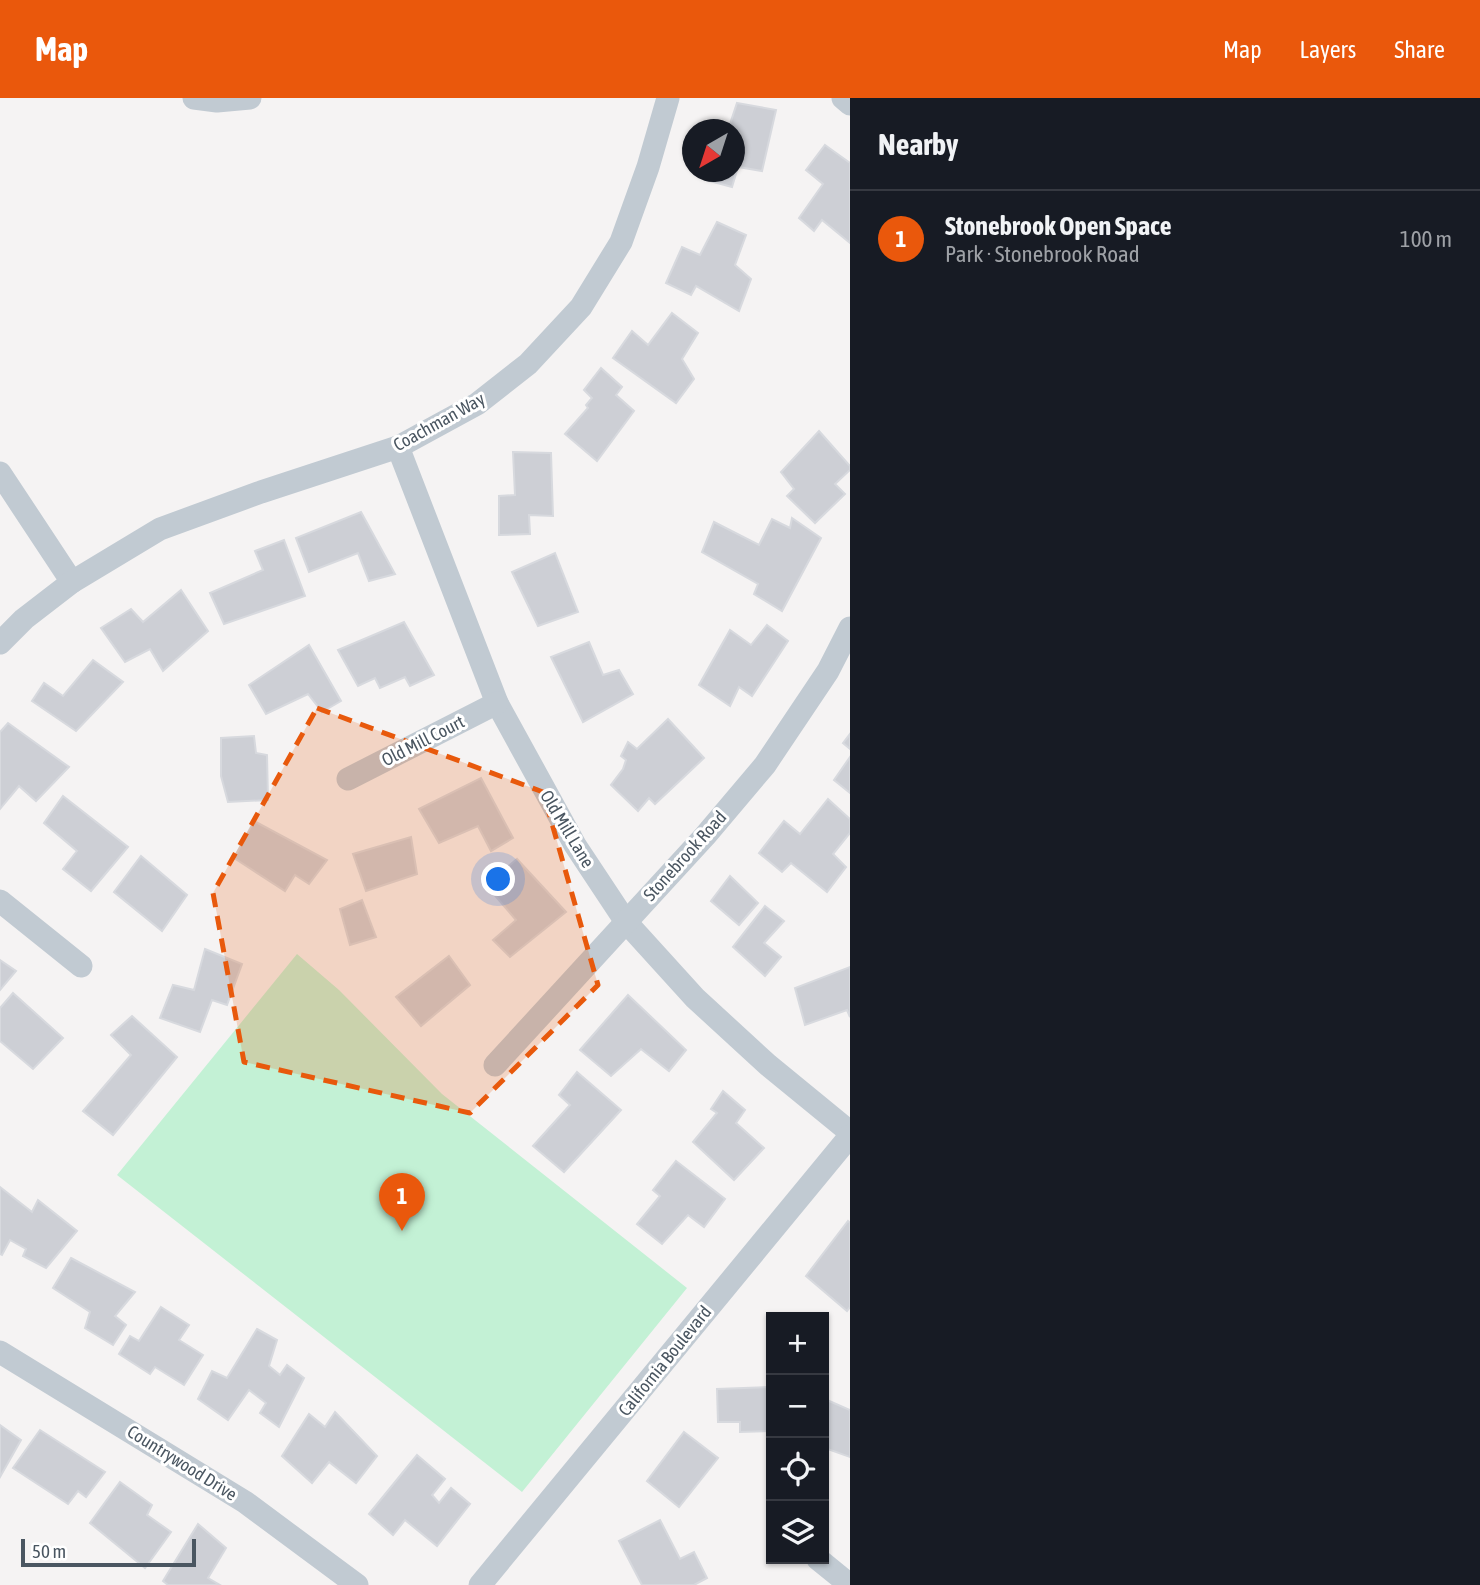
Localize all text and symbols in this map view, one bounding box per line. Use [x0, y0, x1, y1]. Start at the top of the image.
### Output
text: Map [35, 30, 88, 68]
text: Map [1223, 36, 1262, 63]
text: Layers [1300, 36, 1356, 63]
text: Share [1394, 36, 1445, 63]
north arrow [682, 119, 745, 182]
text: Nearby [878, 127, 958, 161]
text: Stonebrook Open Space [945, 211, 1171, 241]
text: 1 [896, 226, 906, 252]
text: 100 m [1400, 226, 1452, 252]
text: Park · Stonebrook Road [945, 241, 1140, 267]
street label: Coachman Way [389, 388, 488, 455]
street label: Old Mill Court [378, 711, 468, 770]
street label: Old Mill Lane [536, 786, 599, 871]
street label: Stonebrook Road [639, 806, 730, 905]
your location [481, 862, 515, 896]
pin: 1 [379, 1173, 425, 1231]
street label: California Boulevard [614, 1301, 715, 1420]
map controls [766, 1312, 829, 1564]
button: + [766, 1312, 829, 1375]
button: − [766, 1375, 829, 1438]
street label: Countrywood Drive [124, 1420, 241, 1505]
button: locate [766, 1438, 829, 1501]
button: layers [766, 1501, 829, 1564]
scale bar [21, 1536, 196, 1568]
text: 50 m [32, 1540, 66, 1562]

